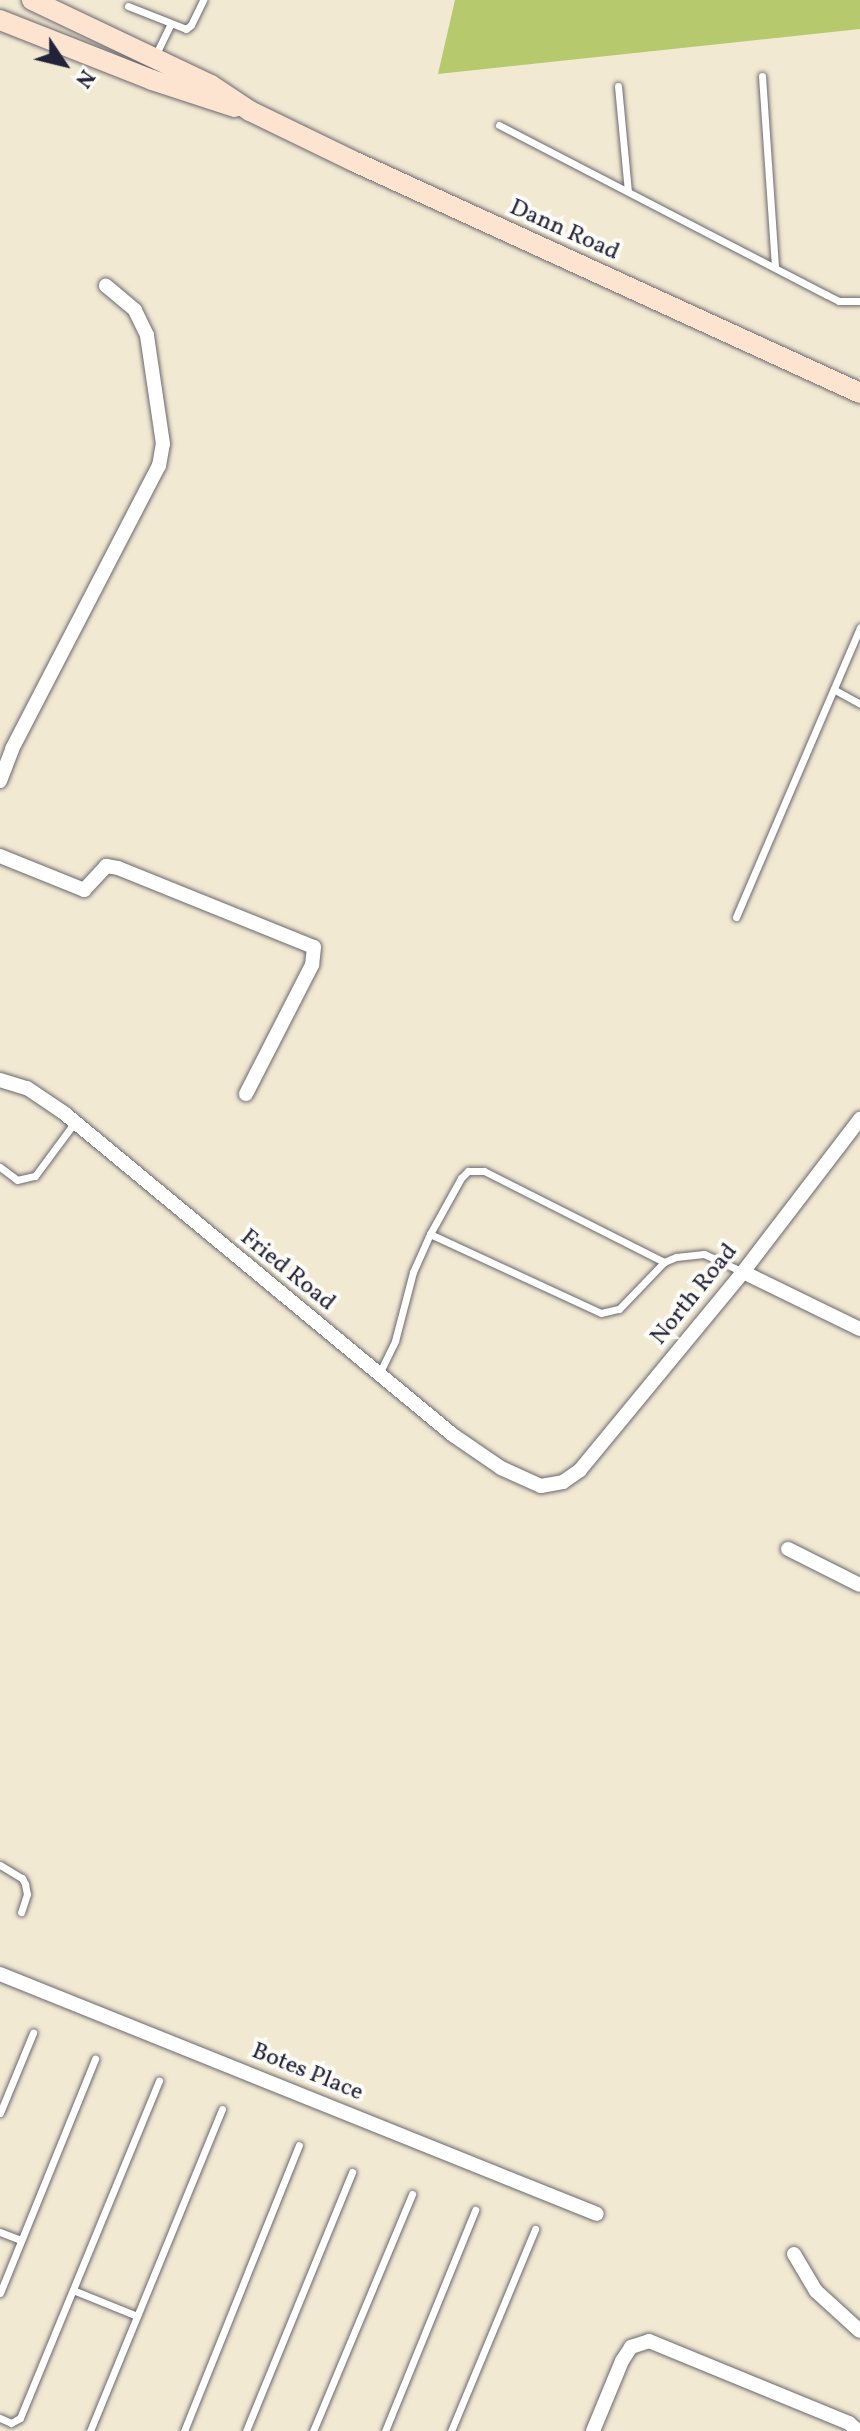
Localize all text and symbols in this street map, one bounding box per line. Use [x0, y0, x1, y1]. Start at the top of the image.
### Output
north arrow [24, 24, 104, 104]
text: N [67, 63, 101, 93]
street label: Dann Road [505, 194, 623, 268]
street label: Fried Road [234, 1224, 340, 1318]
street label: North Road [645, 1238, 745, 1352]
street label: Botes Place [247, 2038, 367, 2108]

